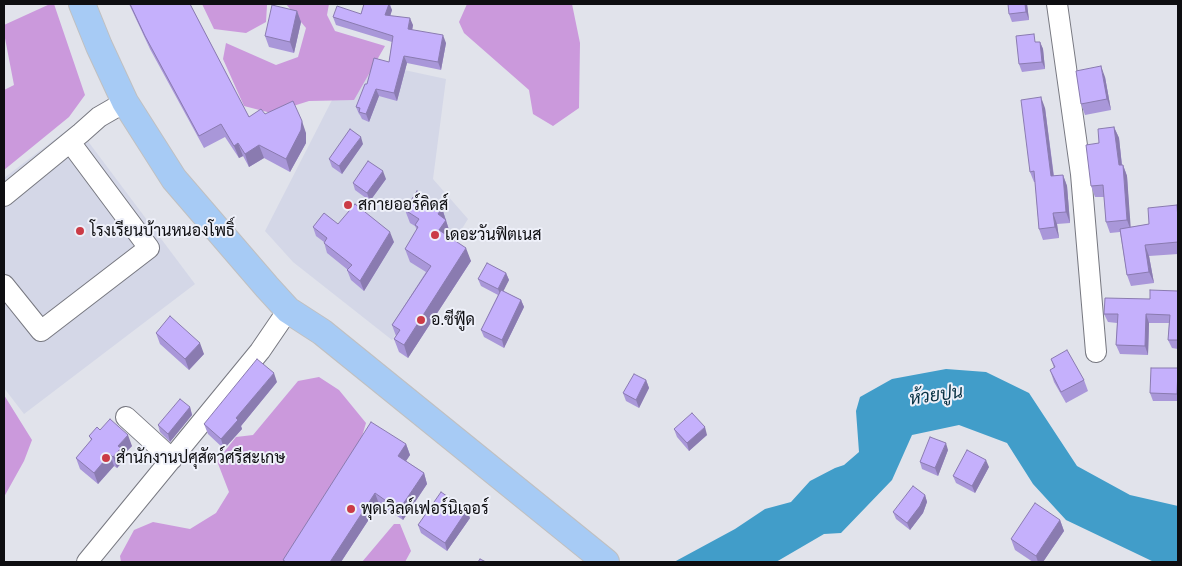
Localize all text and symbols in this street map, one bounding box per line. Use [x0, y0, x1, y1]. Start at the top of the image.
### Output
place label: สกายออร์คิดส์ [358, 195, 448, 215]
marker: สกายออร์คิดส์ [342, 199, 354, 211]
place label: โรงเรียนบ้านหนองโพธิ์ [90, 221, 235, 241]
marker: โรงเรียนบ้านหนองโพธิ์ [74, 225, 86, 237]
place label: เดอะวันฟิตเนส [445, 225, 541, 245]
marker: เดอะวันฟิตเนส [429, 229, 441, 241]
place label: อ.ซีฟู๊ด [431, 310, 475, 330]
marker: อ.ซีฟู๊ด [415, 314, 427, 326]
water label: ห้วยปูน [908, 381, 964, 409]
place label: สำนักงานปศุสัตว์ศรีสะเกษ [116, 448, 285, 468]
marker: สำนักงานปศุสัตว์ศรีสะเกษ [100, 452, 112, 464]
place label: พุดเวิลด์เฟอร์นิเจอร์ [361, 499, 489, 519]
marker: พุดเวิลด์เฟอร์นิเจอร์ [345, 503, 357, 515]

